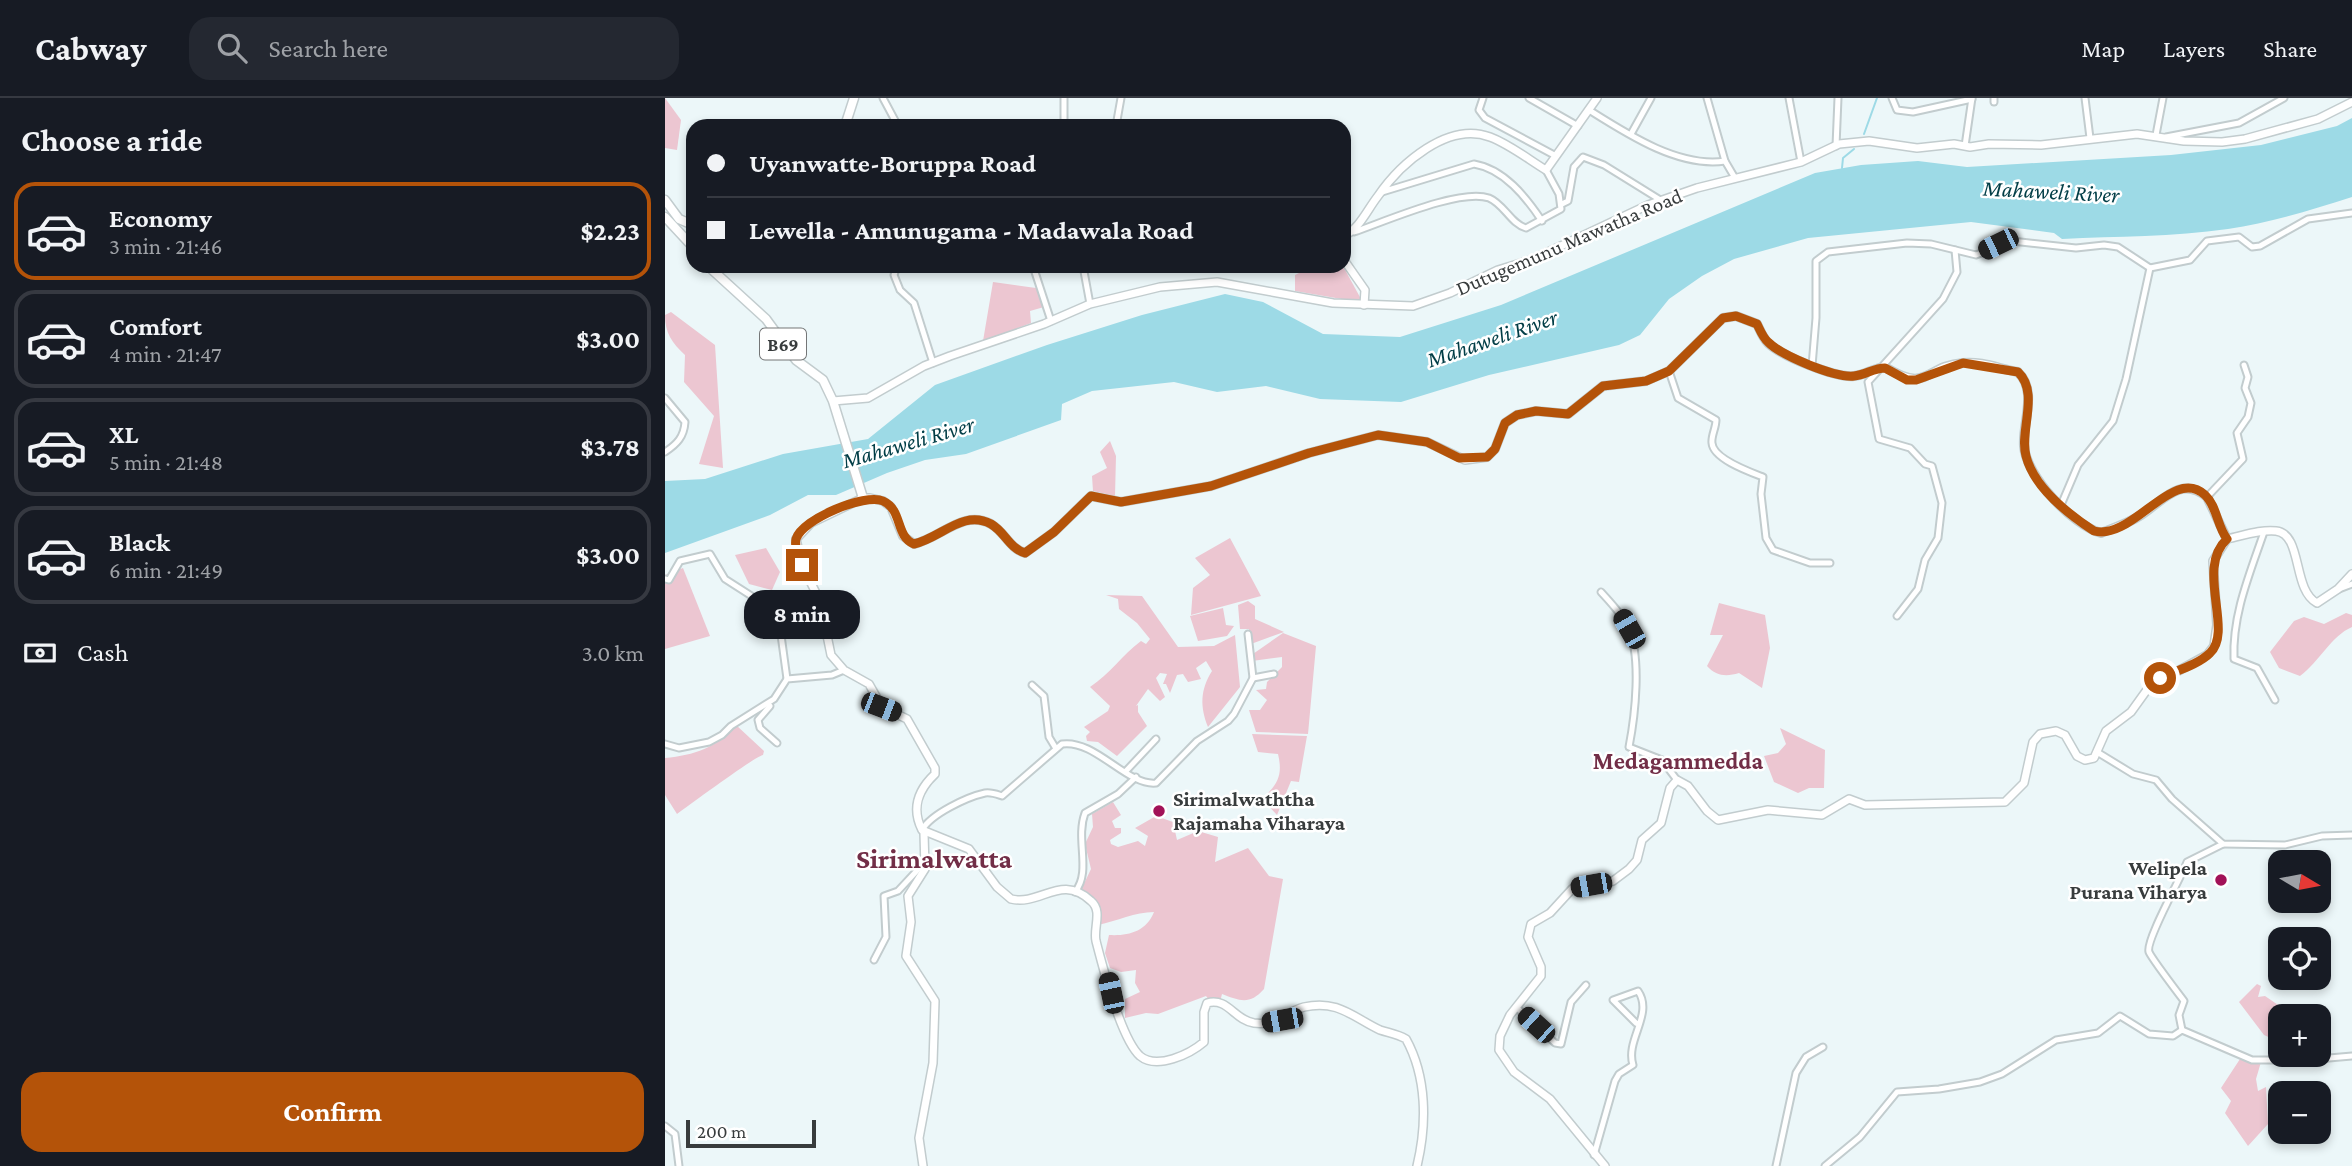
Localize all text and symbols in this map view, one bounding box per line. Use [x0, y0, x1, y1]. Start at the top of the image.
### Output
search box [189, 17, 679, 80]
icon: search [213, 29, 251, 67]
text: Cabway [35, 30, 147, 67]
text: Search here [269, 34, 388, 63]
text: Map [2081, 35, 2125, 62]
text: Layers [2163, 35, 2225, 62]
text: Share [2263, 35, 2317, 62]
text: Choose a ride [21, 122, 202, 158]
text: Uyanwatte-Boruppa Road [749, 149, 1036, 178]
water label: Mahaweli River [1981, 174, 2121, 208]
street label: Dutugemunu Mawatha Road [1452, 183, 1686, 301]
icon: car [25, 200, 88, 263]
text: Economy [109, 204, 212, 233]
text: Lewella - Amunugama - Madawala Road [749, 216, 1193, 245]
text: $2.23 [581, 217, 640, 246]
car [1975, 225, 2022, 263]
text: 3 min · 21:46 [109, 233, 223, 259]
water label: Mahaweli River [1422, 303, 1562, 373]
icon: car [25, 308, 88, 371]
text: Comfort [109, 312, 202, 341]
text: $3.00 [576, 325, 640, 354]
road number: B69 [760, 328, 806, 360]
text: 4 min · 21:47 [109, 341, 222, 367]
water label: Mahaweli River [838, 410, 978, 474]
icon: car [25, 416, 88, 479]
text: XL [109, 420, 138, 449]
text: $3.78 [580, 433, 640, 462]
text: 5 min · 21:48 [109, 449, 223, 475]
icon: car [25, 524, 88, 587]
text: Black [109, 528, 170, 557]
text: $3.00 [576, 541, 640, 570]
route end [786, 549, 818, 581]
text: 6 min · 21:49 [109, 557, 223, 583]
callout: 8 min [744, 589, 860, 638]
text: 8 min [773, 601, 831, 627]
car [1610, 606, 1649, 652]
icon: cash [21, 634, 59, 672]
text: Cash [77, 638, 128, 667]
text: 3.0 km [582, 640, 644, 666]
route start [2144, 662, 2176, 694]
car [858, 690, 905, 724]
district label: Medagammedda [1593, 747, 1763, 774]
place label: Sirimalwaththa Rajamaha Viharaya [1173, 787, 1346, 835]
marker: Sirimalwaththa Rajamaha Viharaya [1151, 803, 1167, 819]
district label: Sirimalwatta [856, 843, 1012, 874]
north arrow [2268, 850, 2331, 914]
map controls [2268, 850, 2331, 1144]
place label: Welipela Purana Viharya [2070, 856, 2208, 904]
car [1569, 871, 1614, 899]
marker: Welipela Purana Viharya [2213, 872, 2229, 888]
button: locate [2268, 927, 2331, 990]
car [1097, 970, 1126, 1016]
car [1514, 1003, 1559, 1047]
button: + [2268, 1004, 2331, 1067]
car [1260, 1006, 1305, 1034]
button: Confirm [21, 1072, 644, 1152]
button: − [2268, 1081, 2331, 1144]
scale bar [686, 1117, 815, 1149]
text: 200 m [697, 1121, 746, 1142]

